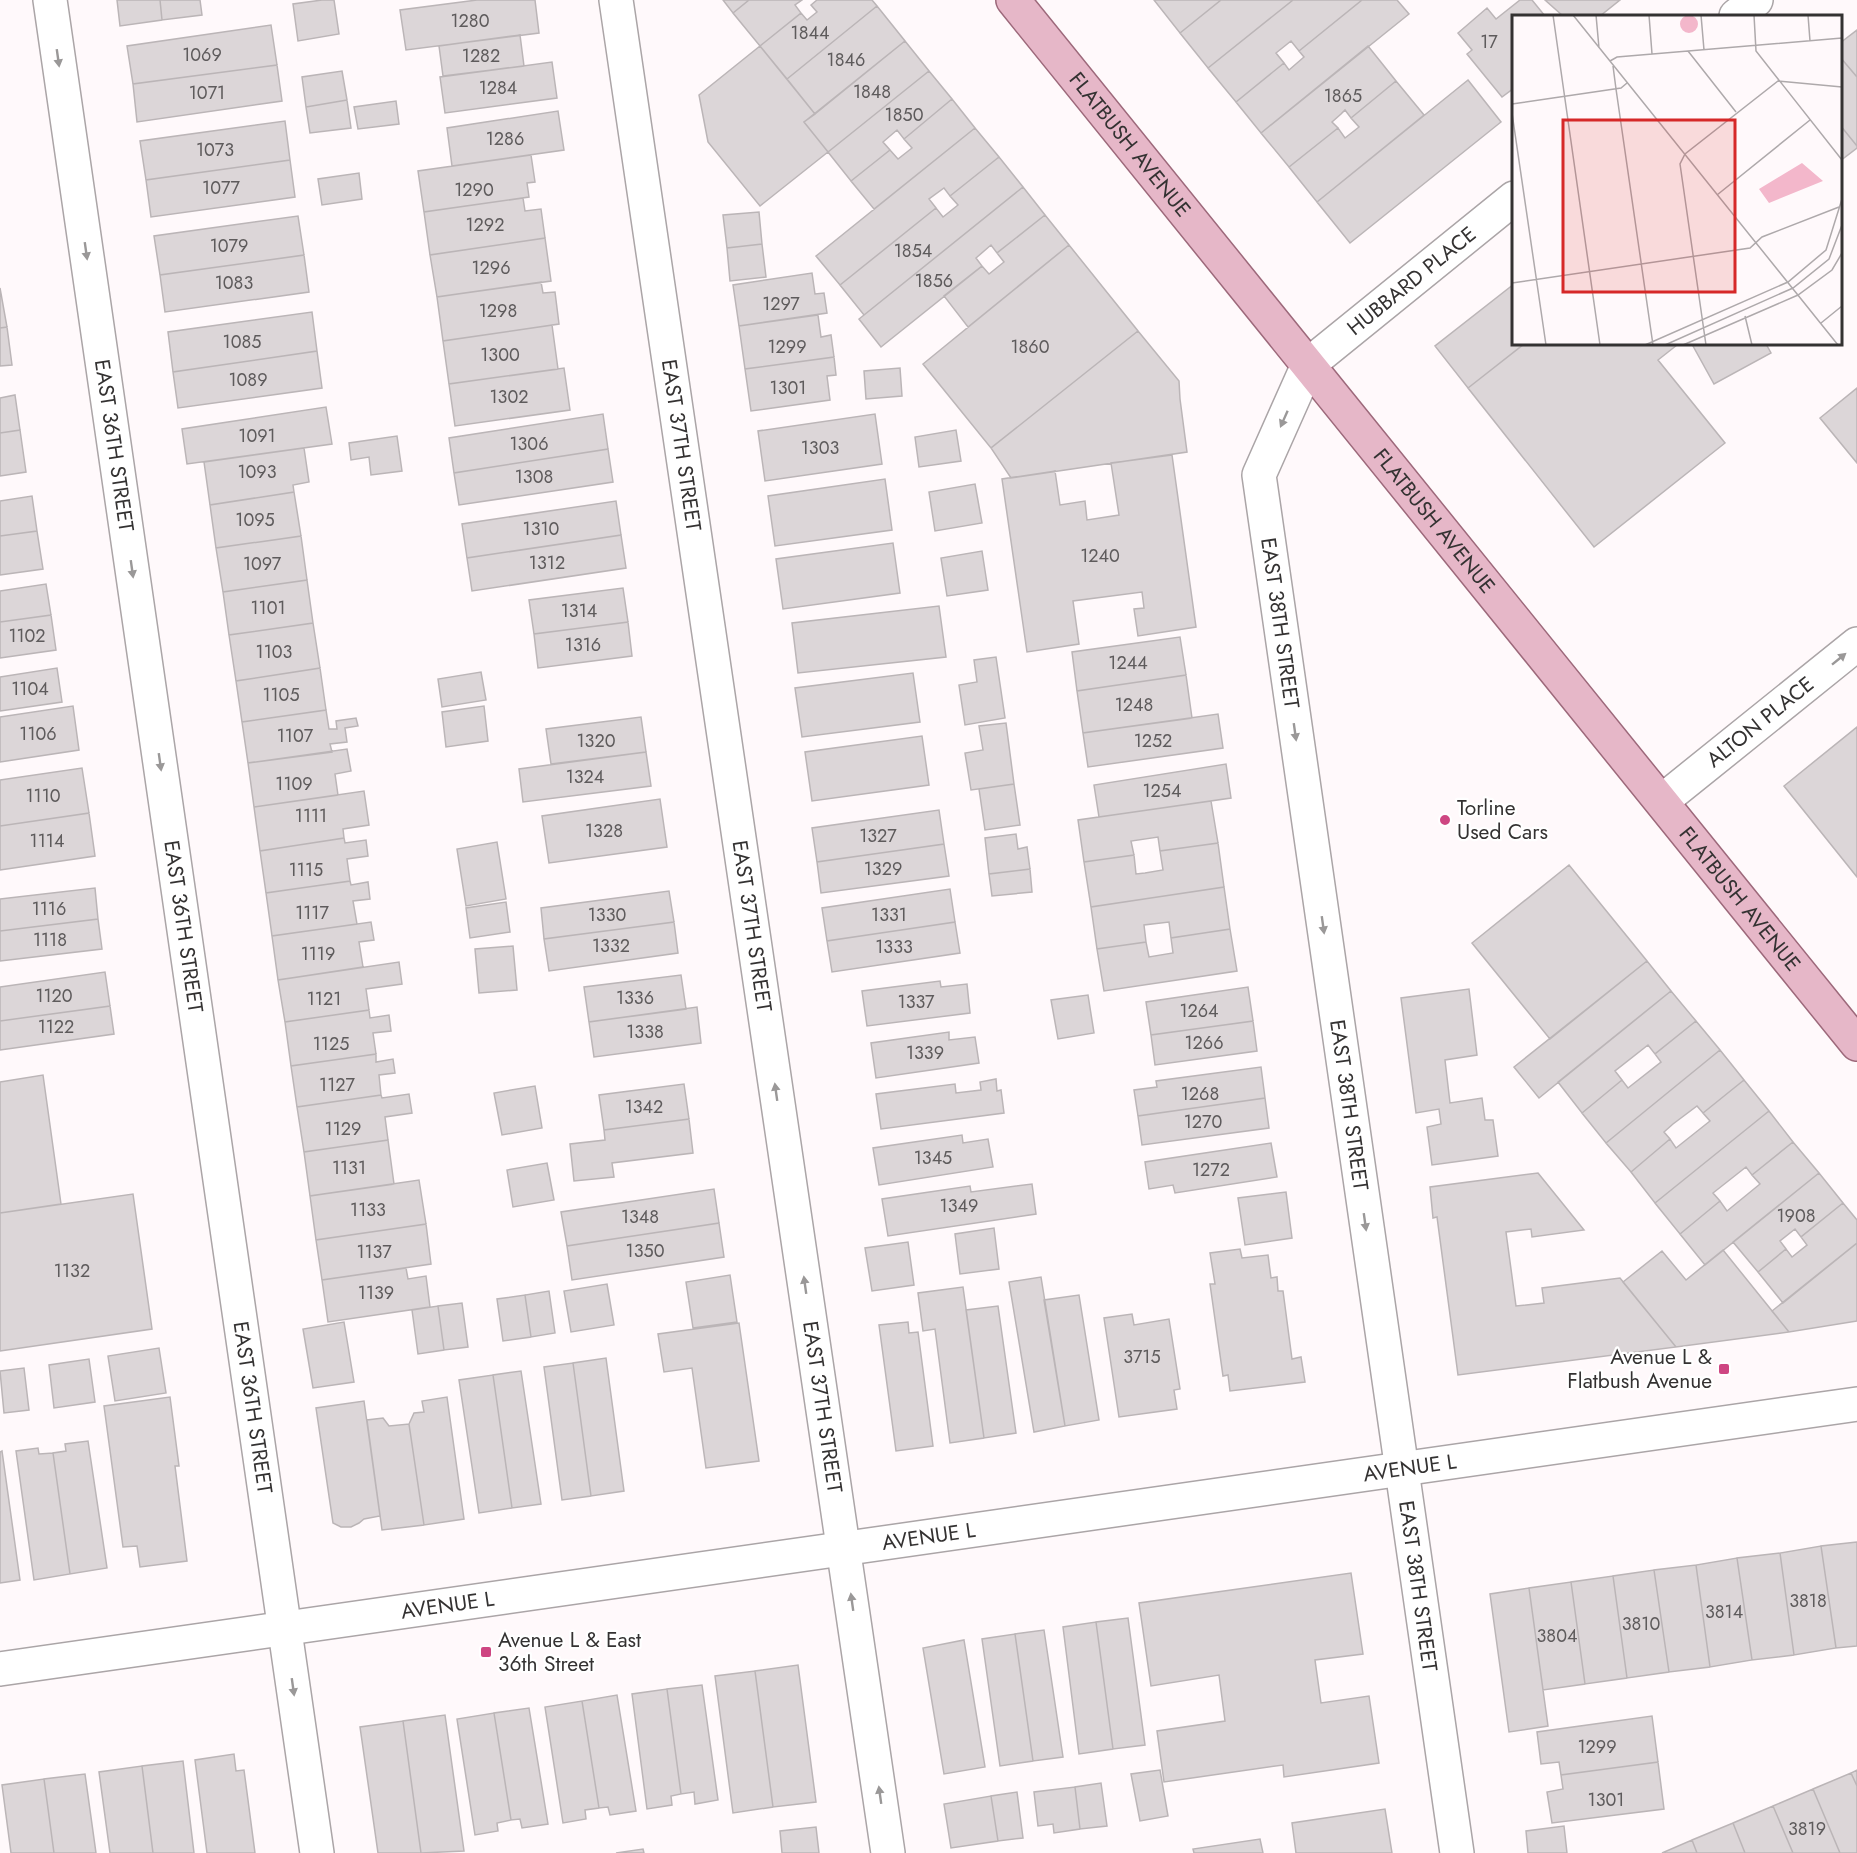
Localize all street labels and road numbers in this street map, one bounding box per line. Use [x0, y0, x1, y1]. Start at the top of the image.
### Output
street label: FLATBUSH AVENUE [1062, 66, 1198, 224]
street label: HUBBARD PLACE [1341, 219, 1483, 342]
street label: EAST 36TH STREET [87, 357, 141, 534]
street label: EAST 37TH STREET [654, 357, 709, 533]
street label: FLATBUSH AVENUE [1366, 442, 1502, 600]
street label: EAST 38TH STREET [1253, 536, 1307, 711]
street label: ALTON PLACE [1700, 669, 1820, 775]
street label: FLATBUSH AVENUE [1672, 820, 1808, 978]
street label: EAST 36TH STREET [156, 838, 211, 1015]
street label: EAST 37TH STREET [725, 838, 779, 1014]
street label: EAST 38TH STREET [1322, 1018, 1376, 1193]
street label: EAST 36TH STREET [226, 1319, 280, 1496]
street label: EAST 37TH STREET [795, 1319, 850, 1495]
street label: AVENUE L [1361, 1446, 1459, 1489]
street label: EAST 38TH STREET [1391, 1499, 1445, 1674]
street label: AVENUE L [880, 1515, 978, 1558]
street label: AVENUE L [399, 1584, 497, 1627]

